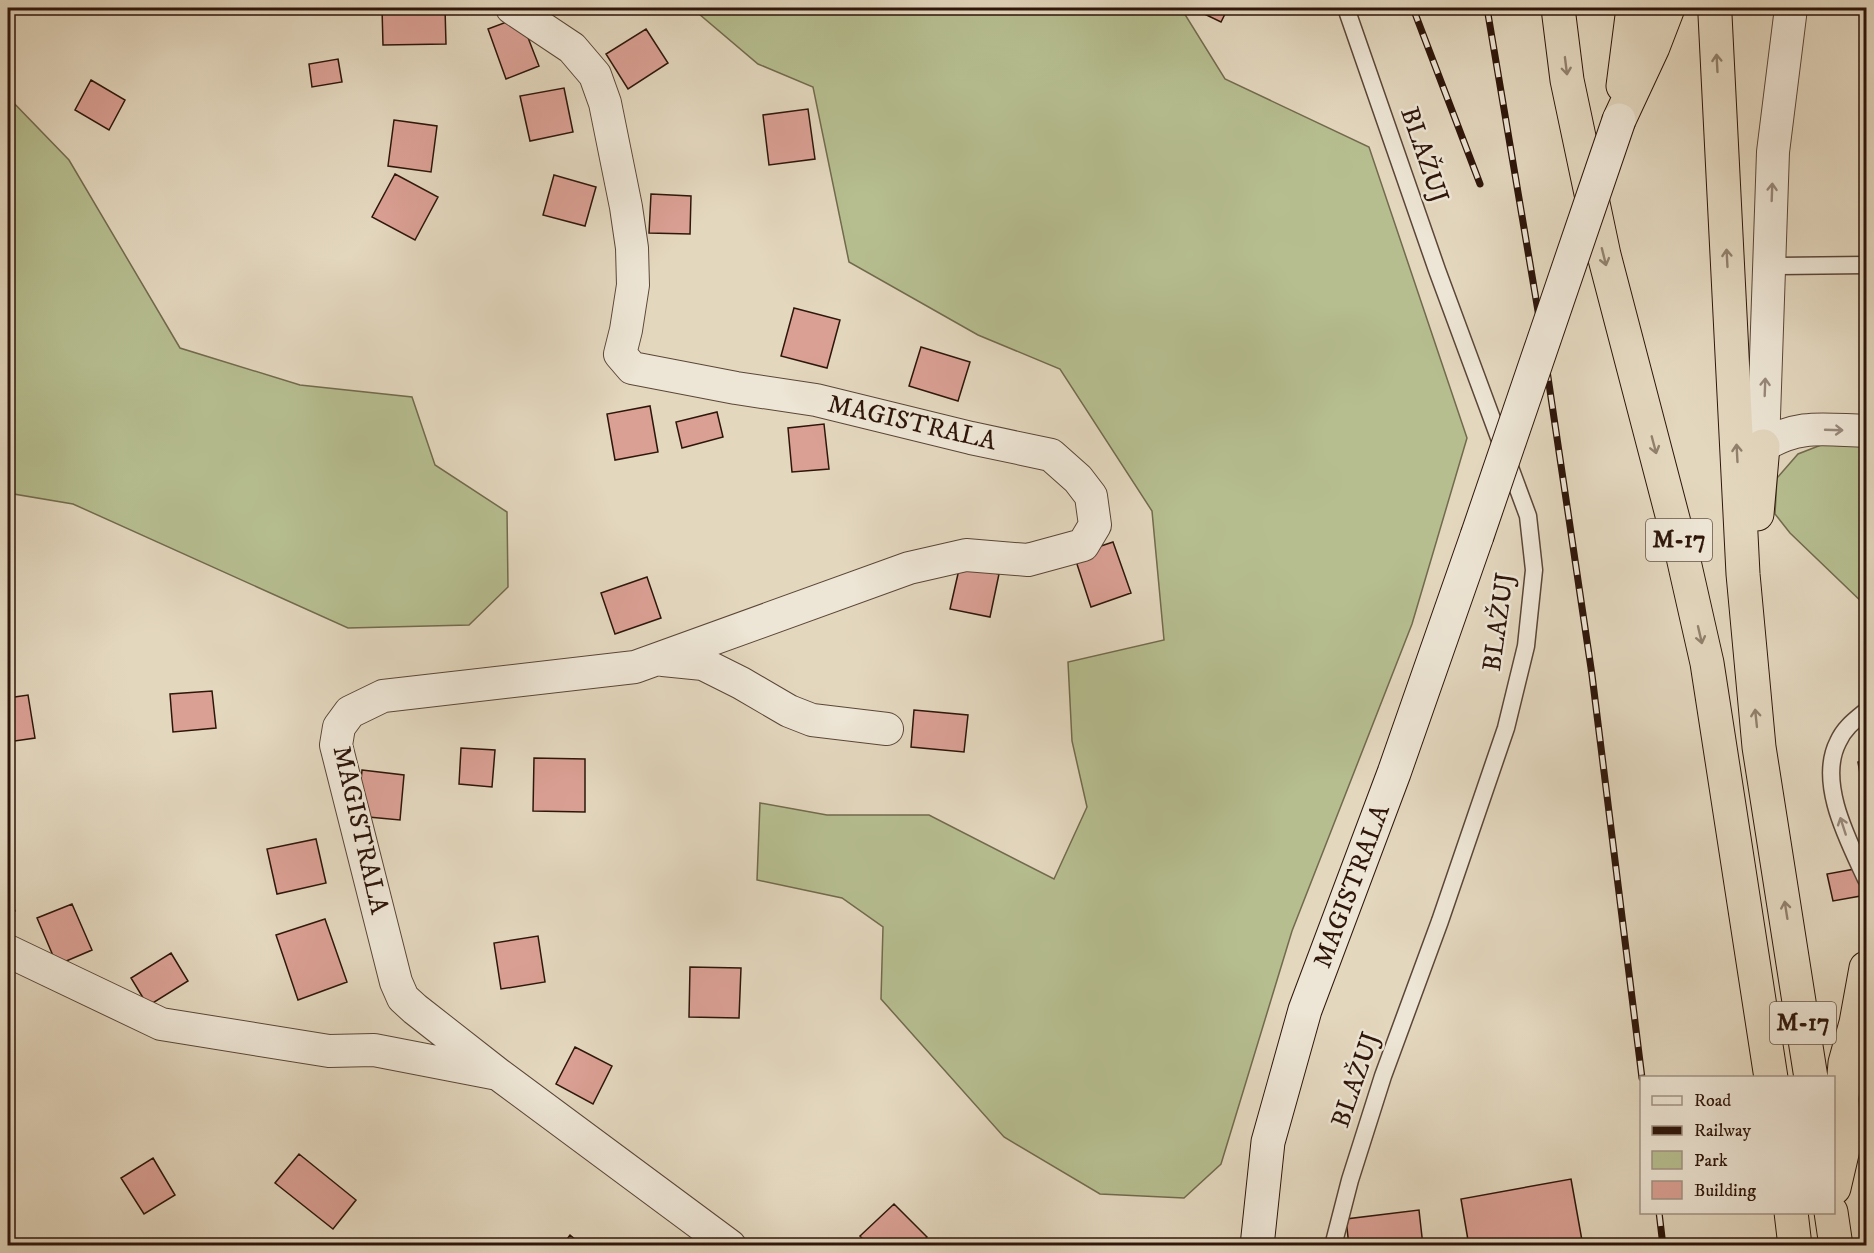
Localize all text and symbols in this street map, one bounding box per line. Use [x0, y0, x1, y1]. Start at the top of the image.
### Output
one-way arrow [1712, 54, 1723, 74]
one-way arrow [1560, 55, 1571, 75]
street label: BLAŽUJ [1392, 102, 1457, 207]
one-way arrow [1766, 183, 1777, 203]
one-way arrow [1599, 247, 1611, 266]
one-way arrow [1721, 249, 1732, 269]
one-way arrow [1759, 378, 1770, 398]
street label: MAGISTRALA [825, 388, 1000, 459]
one-way arrow [1823, 424, 1843, 435]
one-way arrow [1649, 435, 1661, 454]
one-way arrow [1731, 443, 1742, 463]
road number: M-17 [1646, 519, 1712, 561]
street label: BLAŽUJ [1475, 570, 1522, 673]
one-way arrow [1695, 625, 1707, 644]
one-way arrow [1750, 708, 1761, 728]
street label: MAGISTRALA [325, 743, 396, 918]
street label: MAGISTRALA [1306, 799, 1397, 972]
one-way arrow [1837, 817, 1848, 836]
one-way arrow [1780, 901, 1791, 921]
road number: M-17 [1770, 1002, 1836, 1044]
street label: BLAŽUJ [1323, 1027, 1388, 1132]
legend [1640, 1076, 1835, 1214]
text: Road [1694, 1090, 1731, 1112]
text: Railway [1694, 1120, 1752, 1142]
text: Park [1694, 1150, 1728, 1172]
text: Building [1694, 1180, 1756, 1202]

